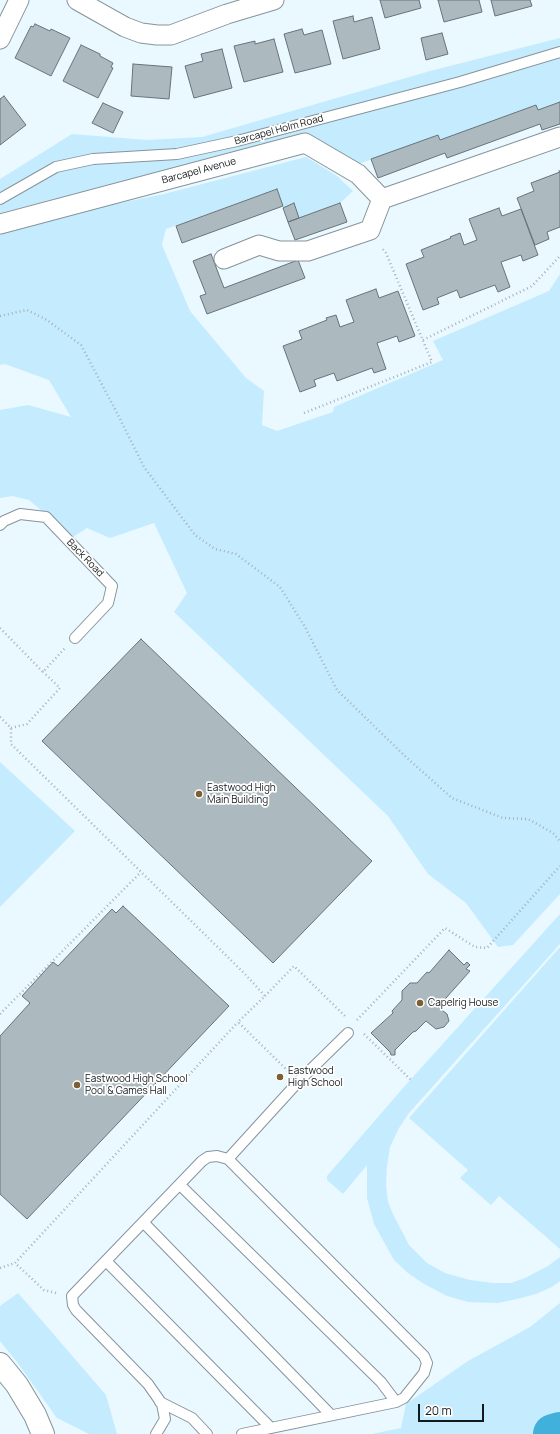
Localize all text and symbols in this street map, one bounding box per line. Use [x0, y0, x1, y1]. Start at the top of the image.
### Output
street label: Barcapel Holm Road [233, 112, 325, 148]
street label: Barcapel Avenue [160, 155, 238, 187]
street label: Back Road [64, 537, 106, 579]
place label: Eastwood High Main Building [207, 782, 276, 806]
marker: Eastwood High Main Building [194, 789, 204, 799]
place label: Capelrig House [428, 997, 498, 1009]
marker: Capelrig House [415, 998, 425, 1008]
place label: Eastwood High School [288, 1065, 343, 1088]
marker: Eastwood High School [275, 1072, 285, 1082]
place label: Eastwood High School Pool & Games Hall [85, 1073, 188, 1096]
marker: Eastwood High School Pool & Games Hall [72, 1080, 82, 1090]
scale bar [420, 1396, 486, 1422]
text: 20 m [425, 1402, 452, 1419]

